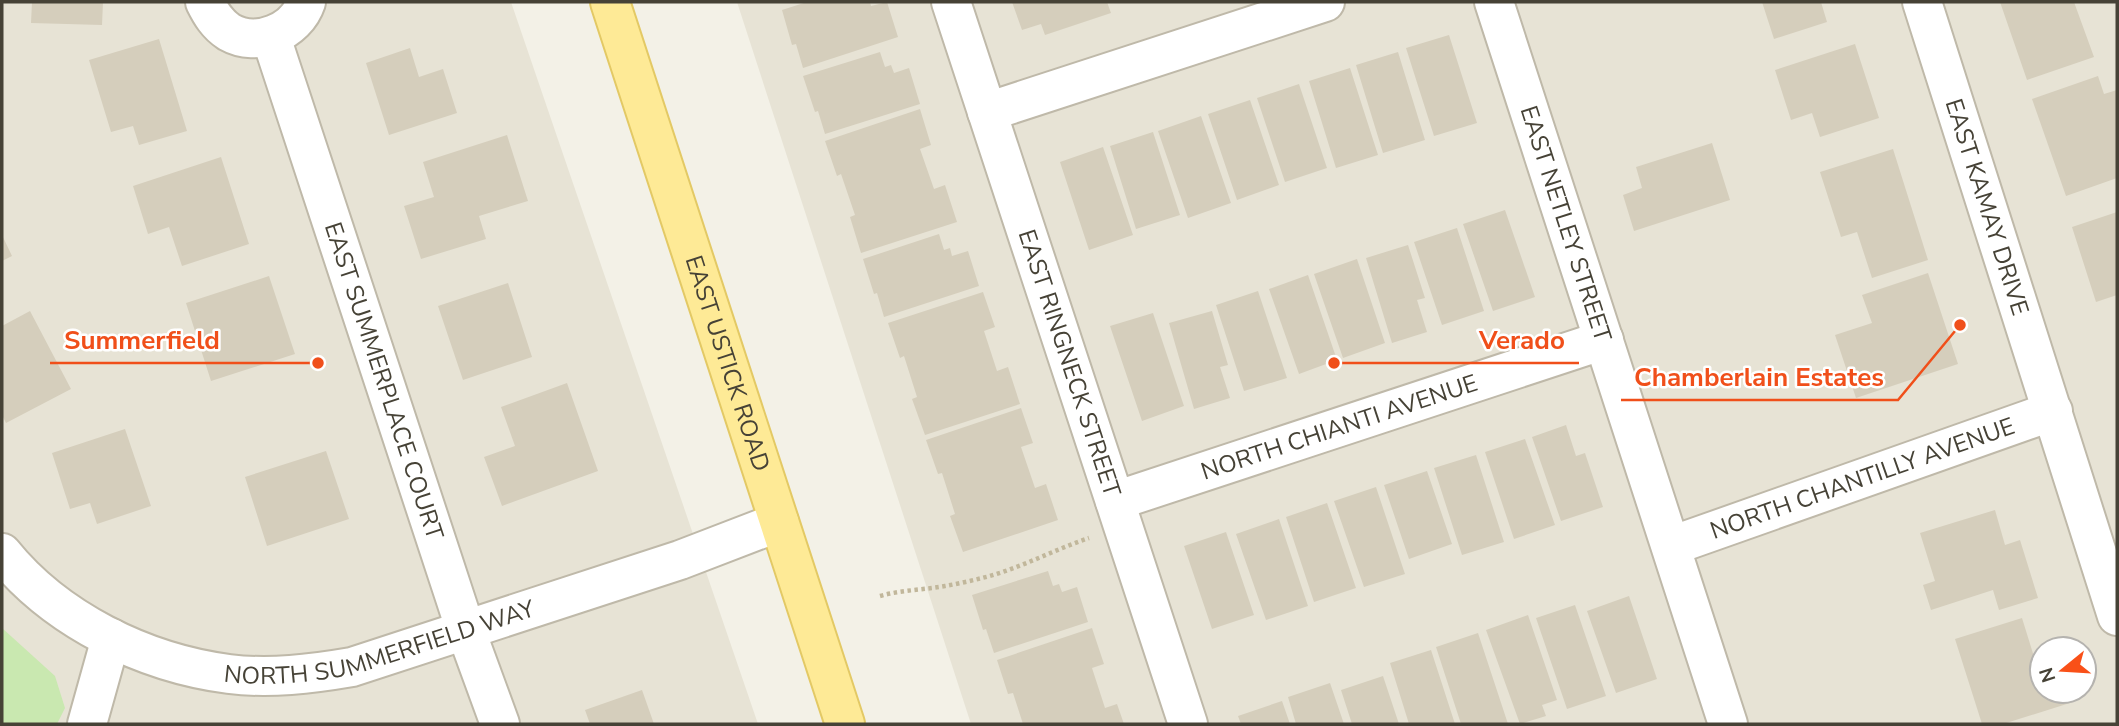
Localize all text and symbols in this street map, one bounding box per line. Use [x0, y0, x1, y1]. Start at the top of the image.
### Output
street label: EAST KAMAY DRIVE [1938, 95, 2036, 319]
street label: EAST NETLEY STREET [1513, 102, 1619, 346]
street label: EAST SUMMERPLACE COURT [317, 218, 451, 544]
street label: EAST RINGNECK STREET [1011, 225, 1128, 501]
street label: EAST USTICK ROAD [678, 251, 778, 475]
callout: Summerfield [50, 316, 234, 363]
callout: Verado [1465, 316, 1579, 363]
text: Summerfield [64, 323, 220, 358]
text: Verado [1478, 323, 1565, 358]
callout: Chamberlain Estates [1621, 353, 1898, 400]
text: Chamberlain Estates [1634, 360, 1884, 395]
street label: NORTH CHIANTI AVENUE [1197, 367, 1482, 488]
street label: NORTH CHANTILLY AVENUE [1706, 410, 2019, 547]
street label: NORTH SUMMERFIELD WAY [222, 592, 539, 692]
north arrow [2028, 635, 2098, 705]
text: N [2033, 664, 2062, 686]

